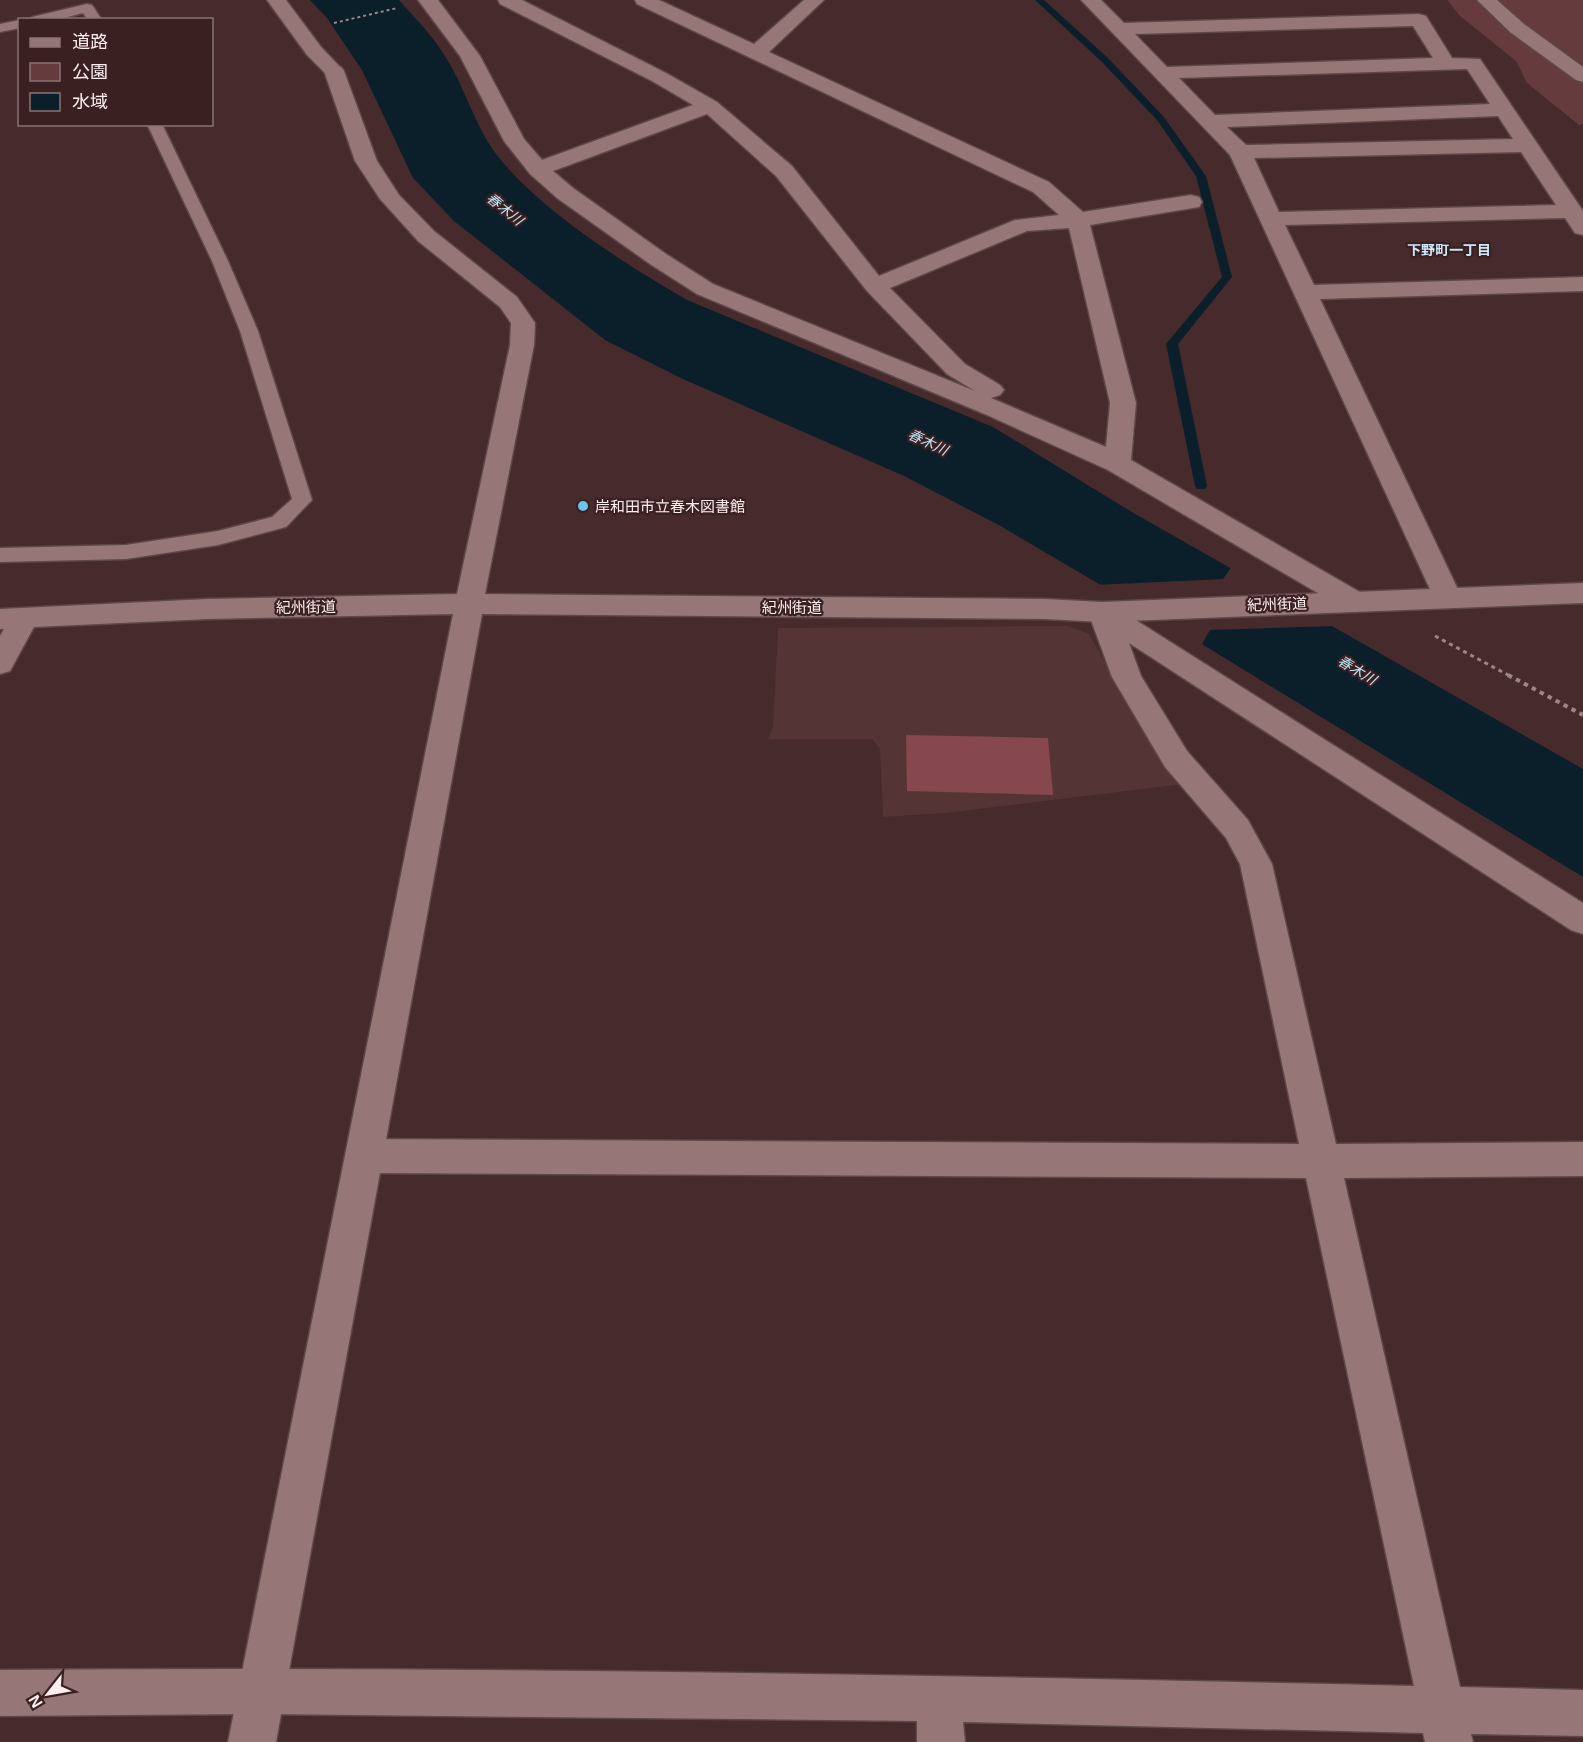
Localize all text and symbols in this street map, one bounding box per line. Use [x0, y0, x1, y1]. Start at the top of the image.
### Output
legend [18, 18, 213, 126]
text: 道路 [72, 32, 108, 52]
text: 公園 [72, 62, 108, 82]
text: 水域 [72, 92, 108, 112]
water label: 春木川 [484, 190, 528, 230]
district label: 下野町一丁目 [1407, 242, 1491, 258]
water label: 春木川 [906, 426, 952, 459]
place label: 岸和田市立春木図書館 [595, 498, 745, 515]
marker: 岸和田市立春木図書館 [576, 499, 590, 513]
street label: 紀州街道 [1247, 594, 1307, 614]
street label: 紀州街道 [276, 598, 336, 616]
street label: 紀州街道 [762, 599, 822, 616]
water label: 春木川 [1335, 652, 1381, 689]
north arrow [18, 1664, 78, 1724]
text: N [25, 1692, 46, 1711]

